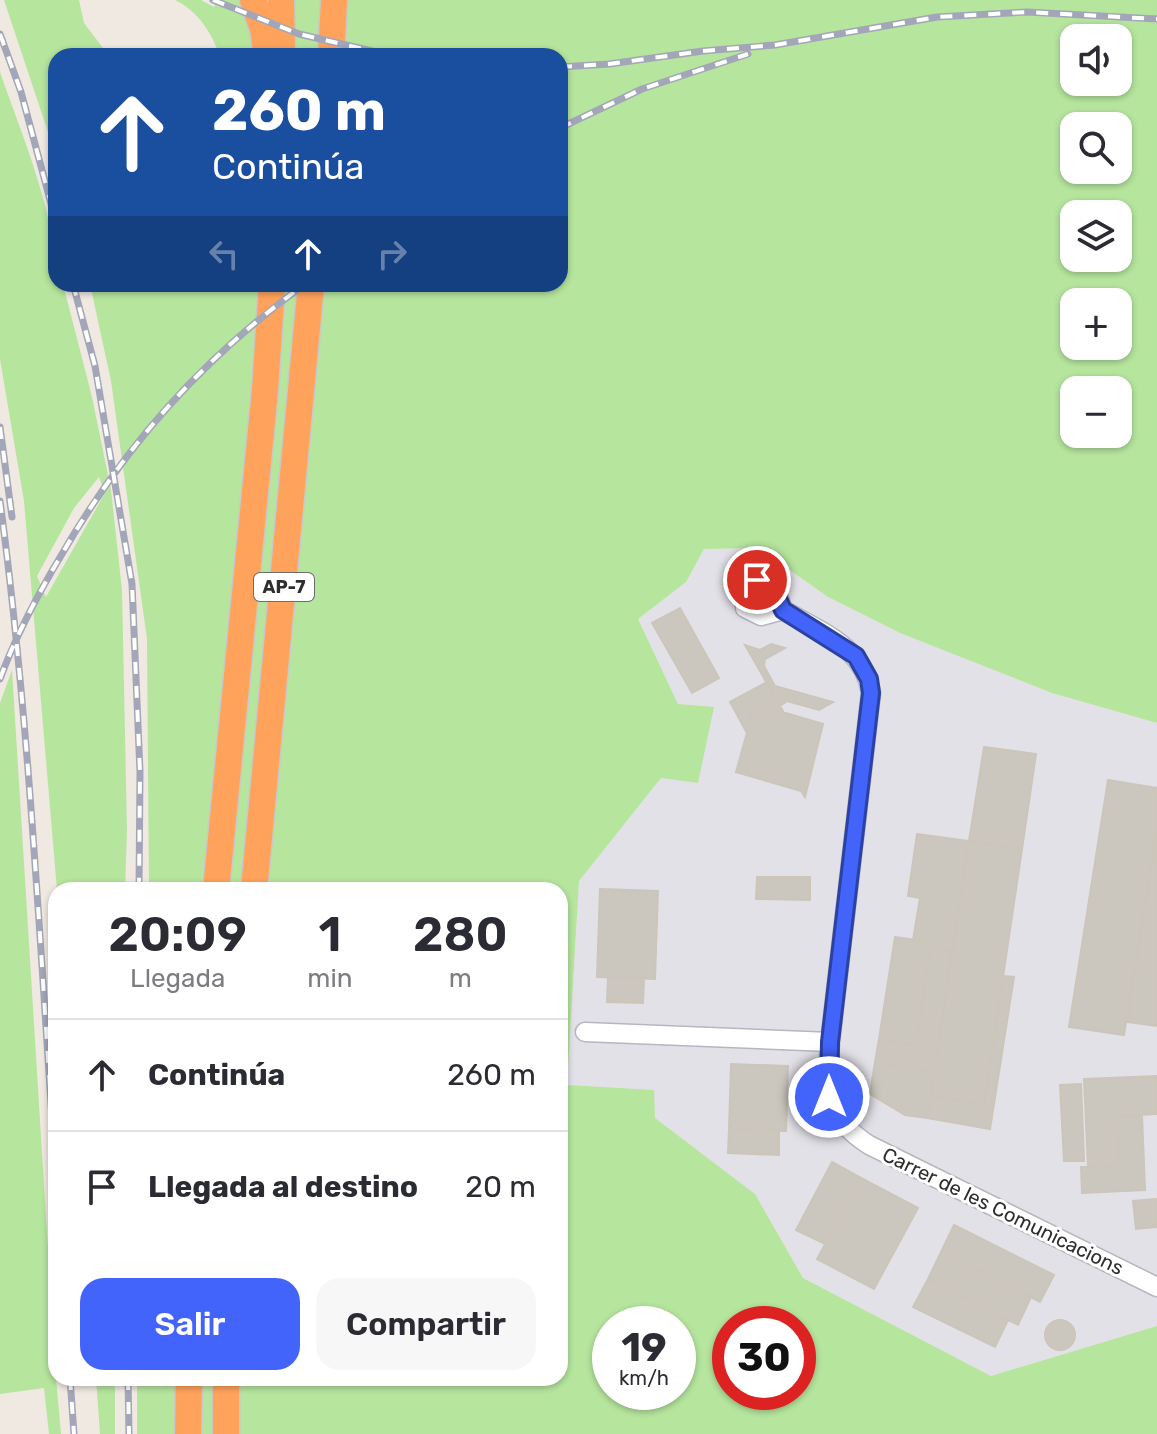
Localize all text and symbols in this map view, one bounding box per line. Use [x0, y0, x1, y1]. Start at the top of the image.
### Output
map controls [1060, 24, 1132, 448]
button: sound [1060, 24, 1132, 96]
text: 260 m [212, 78, 386, 144]
icon: ahead [80, 80, 184, 184]
button: search [1060, 112, 1132, 184]
text: Continúa [212, 145, 364, 188]
button: layers [1060, 200, 1132, 272]
icon: left [202, 232, 246, 276]
icon: ahead [286, 232, 330, 276]
icon: right [370, 232, 414, 276]
button: + [1060, 288, 1132, 360]
button: − [1060, 376, 1132, 448]
pin [723, 546, 791, 614]
icon: arrive [735, 558, 779, 602]
road number: AP-7 [254, 573, 314, 601]
text: 20:09 [109, 906, 247, 963]
text: 1 [318, 906, 341, 963]
text: 280 [413, 906, 507, 963]
text: Llegada [130, 963, 225, 994]
text: min [307, 963, 353, 994]
text: m [449, 963, 472, 994]
icon: ahead [80, 1053, 124, 1097]
position arrow [787, 1055, 871, 1139]
text: Continúa [148, 1057, 285, 1093]
text: 260 m [447, 1057, 536, 1093]
street label: Carrer de les Comunicacions [879, 1142, 1127, 1280]
icon: arrive [80, 1165, 124, 1209]
text: Llegada al destino [148, 1169, 418, 1205]
text: 20 m [465, 1169, 536, 1205]
button: Salir [80, 1278, 300, 1370]
button: Compartir [316, 1278, 536, 1370]
speed limit sign: 30 [712, 1306, 816, 1410]
text: 19 [621, 1324, 667, 1371]
text: km/h [619, 1366, 669, 1390]

